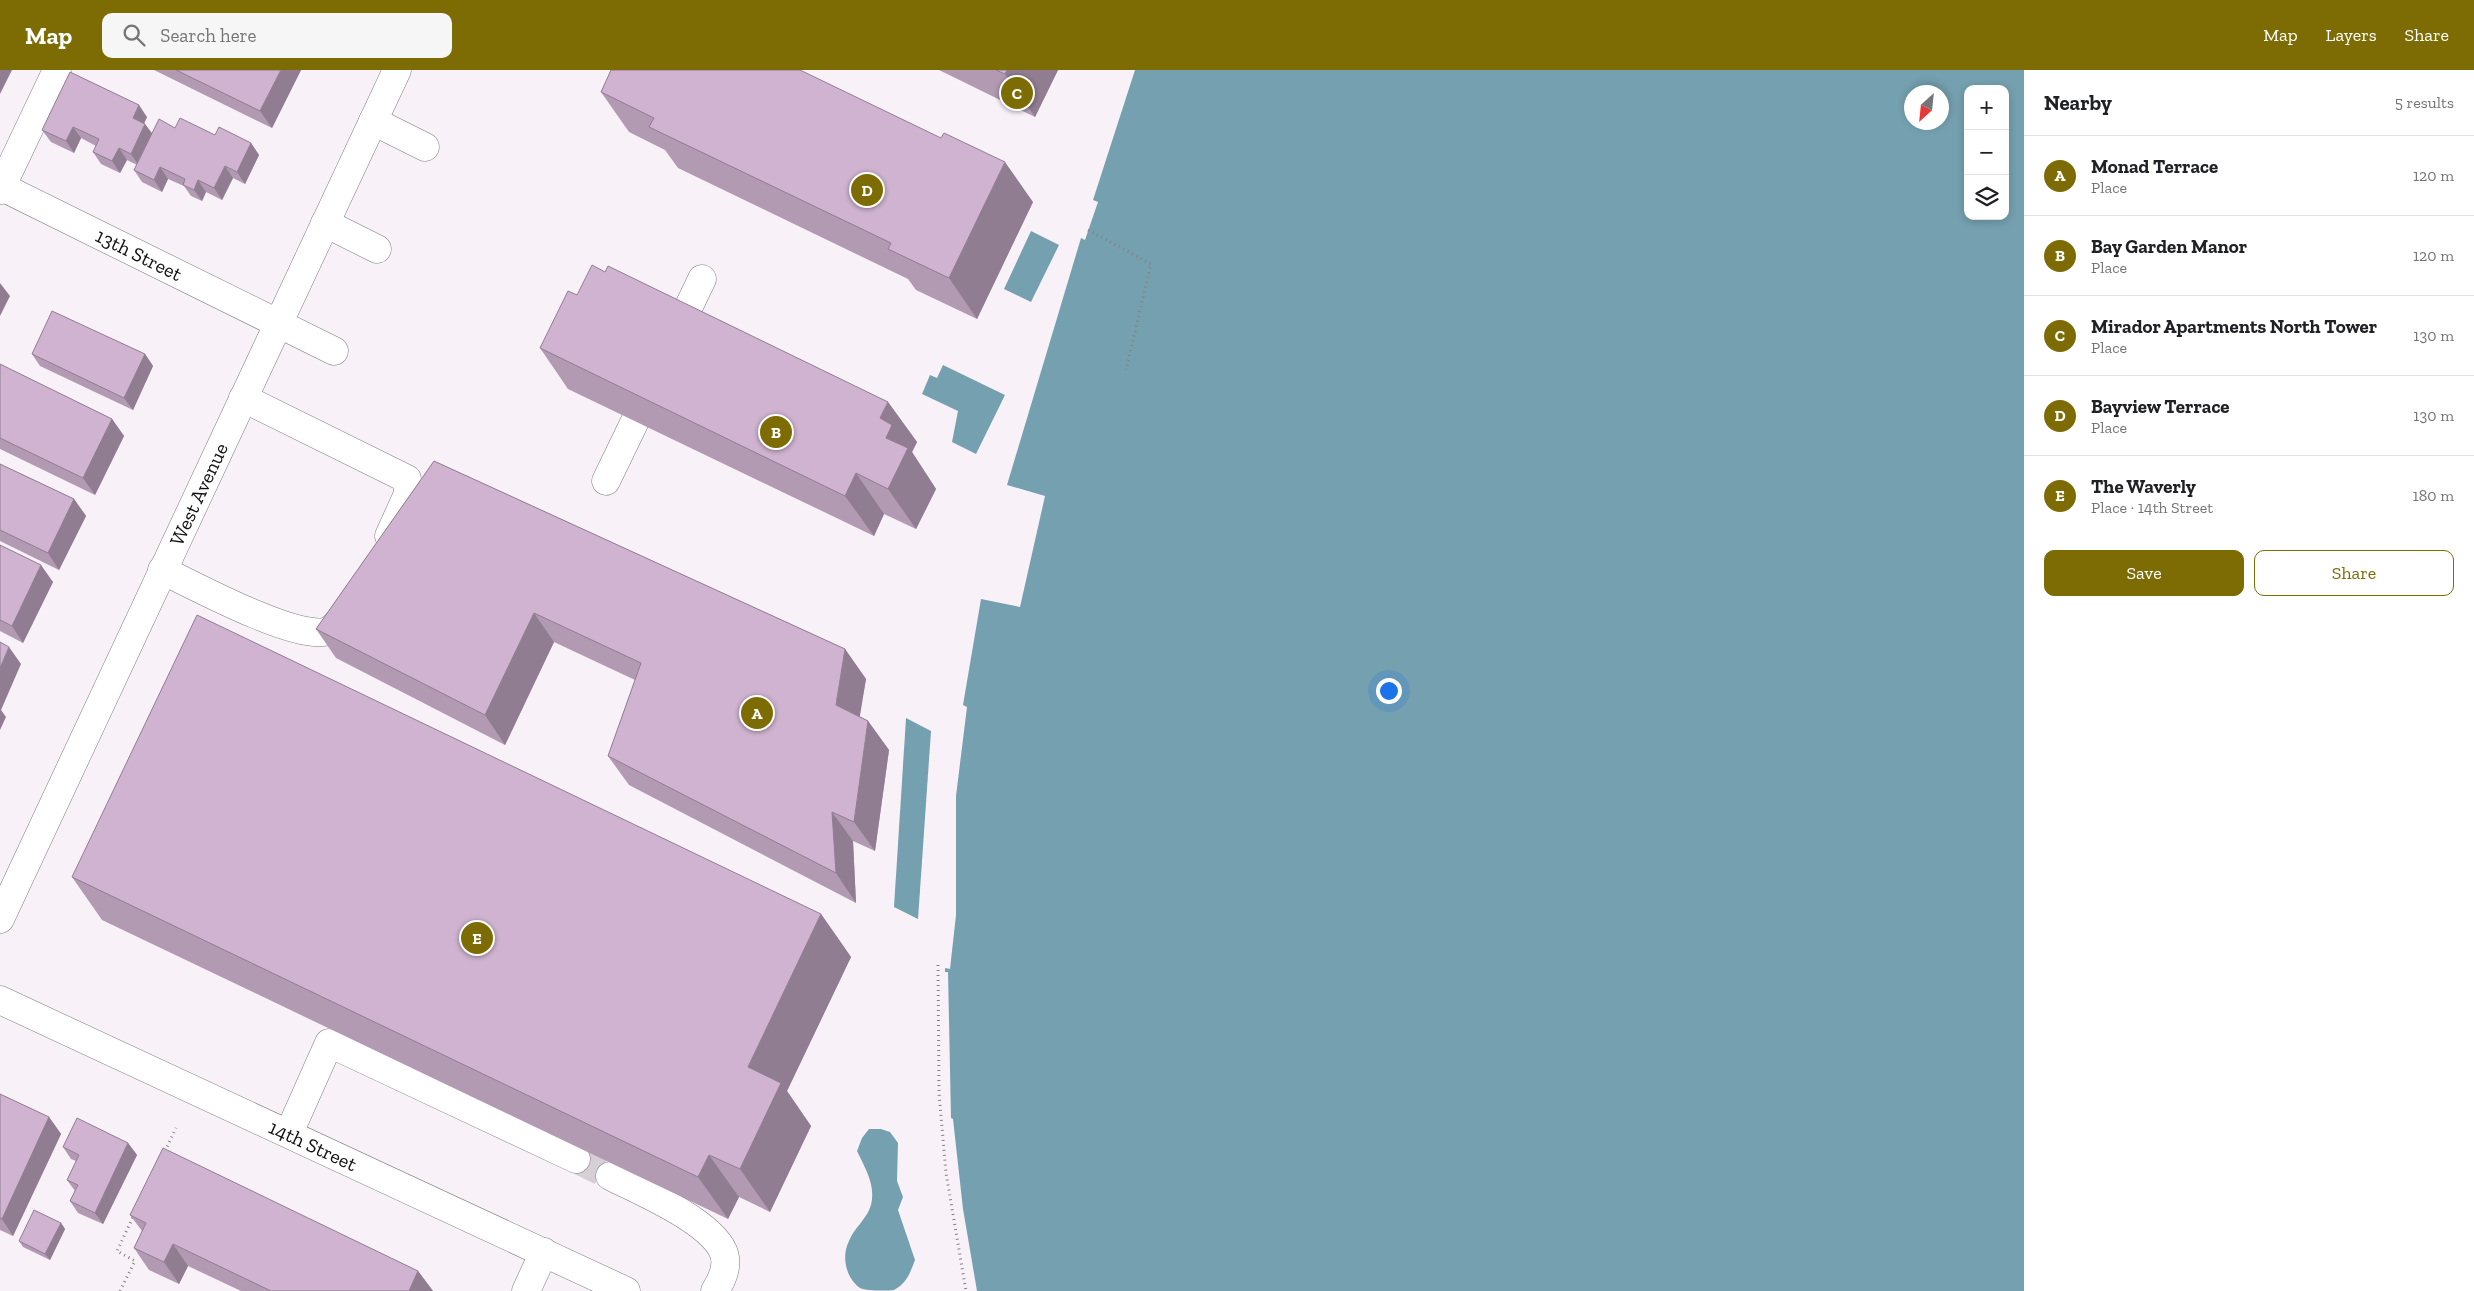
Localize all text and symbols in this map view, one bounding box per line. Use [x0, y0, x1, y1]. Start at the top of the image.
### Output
search box [102, 13, 452, 58]
text: Map [25, 21, 72, 50]
icon: search [120, 21, 148, 49]
text: Search here [160, 24, 257, 47]
text: Map [2263, 24, 2298, 46]
text: Layers [2326, 24, 2377, 46]
text: Share [2405, 24, 2449, 46]
pin: C [1001, 74, 1033, 112]
north arrow [1904, 85, 1949, 130]
map controls [1964, 85, 2009, 220]
button: + [1964, 85, 2009, 130]
text: Nearby [2044, 90, 2112, 115]
text: 5 results [2395, 93, 2454, 112]
button: − [1964, 130, 2009, 175]
text: Monad Terrace [2091, 155, 2218, 178]
text: A [2055, 166, 2066, 185]
text: 120 m [2413, 166, 2454, 185]
pin: D [851, 171, 883, 209]
button: layers [1964, 175, 2009, 220]
text: Place [2091, 178, 2127, 197]
street label: 13th Street [92, 223, 187, 286]
text: Bay Garden Manor [2091, 235, 2247, 258]
text: B [2055, 246, 2065, 265]
text: 120 m [2413, 246, 2454, 265]
text: Place [2091, 258, 2127, 277]
text: Mirador Apartments North Tower [2091, 315, 2377, 338]
text: C [2055, 326, 2065, 345]
text: 130 m [2413, 326, 2454, 345]
text: Place [2091, 338, 2127, 357]
text: Bayview Terrace [2091, 395, 2230, 418]
text: D [2054, 406, 2066, 425]
text: 130 m [2413, 406, 2454, 425]
pin: B [760, 413, 792, 451]
text: Place [2091, 418, 2127, 437]
street label: West Avenue [164, 439, 233, 549]
text: The Waverly [2091, 475, 2196, 498]
text: E [2055, 486, 2065, 505]
text: 180 m [2413, 486, 2454, 505]
text: Place · 14th Street [2091, 498, 2213, 517]
button: Save [2044, 550, 2244, 596]
button: Share [2254, 550, 2454, 596]
your location [1376, 678, 1402, 704]
pin: A [741, 694, 773, 732]
pin: E [461, 919, 493, 957]
street label: 14th Street [265, 1115, 361, 1176]

